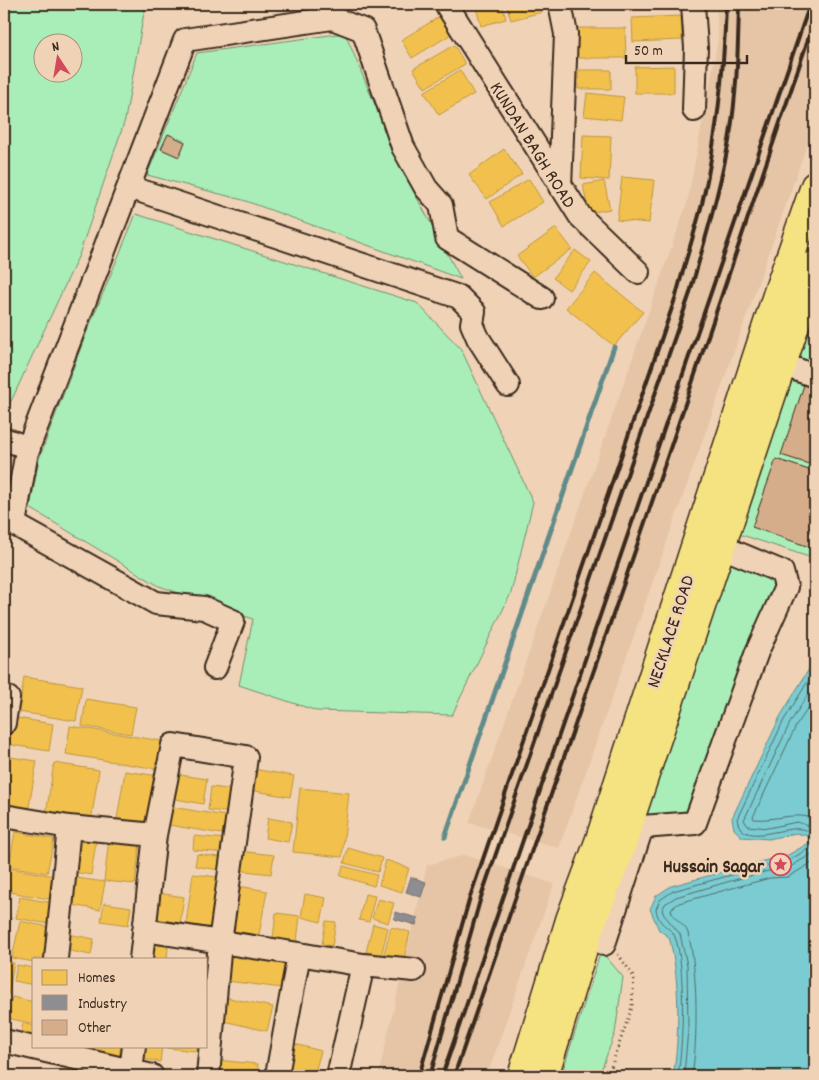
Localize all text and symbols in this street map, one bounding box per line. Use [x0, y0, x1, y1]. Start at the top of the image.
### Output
north arrow [32, 32, 82, 82]
scale bar [626, 32, 748, 64]
text: N [50, 37, 61, 58]
text: 50 m [634, 41, 663, 63]
street label: KUNDAN BAGH ROAD [481, 77, 581, 214]
street label: NECKLACE ROAD [641, 572, 703, 692]
place icon: Hussain Sagar [768, 853, 792, 877]
place label: Hussain Sagar [663, 855, 765, 882]
legend [32, 958, 208, 1048]
text: Homes [78, 968, 116, 990]
text: Industry [78, 994, 127, 1016]
text: Other [78, 1018, 112, 1040]

